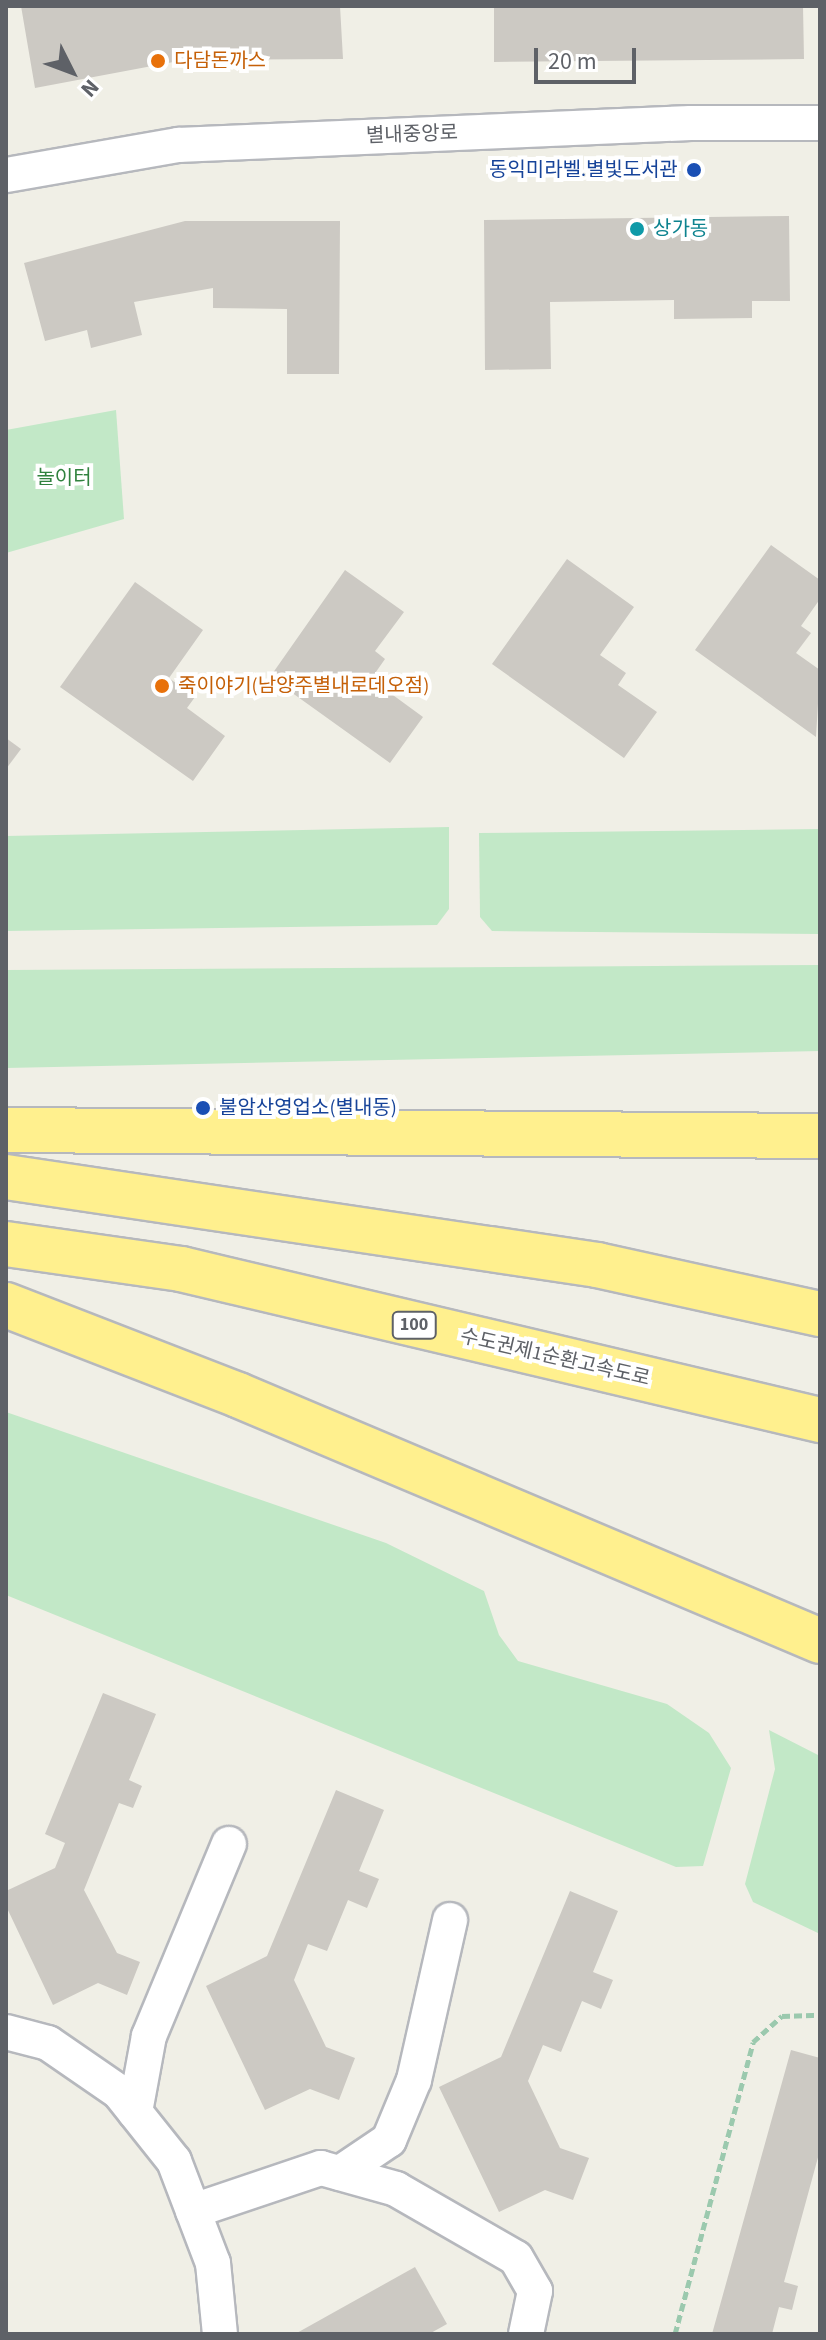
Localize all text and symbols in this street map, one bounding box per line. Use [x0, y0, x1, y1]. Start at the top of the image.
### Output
north arrow [32, 32, 112, 112]
scale bar [538, 32, 640, 82]
text: 20 m [548, 44, 597, 79]
place label: 다담돈까스 [174, 49, 266, 73]
marker: 다담돈까스 [149, 52, 167, 70]
text: N [73, 72, 107, 104]
street label: 별내중앙로 [366, 121, 458, 149]
place label: 동익미라벨.별빛도서관 [489, 158, 678, 182]
marker: 동익미라벨.별빛도서관 [685, 161, 703, 179]
place label: 상가동 [653, 217, 708, 241]
marker: 상가동 [628, 220, 646, 238]
park label: 놀이터 [36, 466, 92, 490]
place label: 죽이야기(남양주별내로데오점) [178, 674, 429, 698]
marker: 죽이야기(남양주별내로데오점) [153, 677, 171, 695]
place label: 불암산영업소(별내동) [219, 1096, 397, 1120]
marker: 불암산영업소(별내동) [194, 1099, 212, 1117]
road number: 100 [390, 1311, 438, 1339]
street label: 수도권제1순환고속도로 [458, 1324, 652, 1392]

